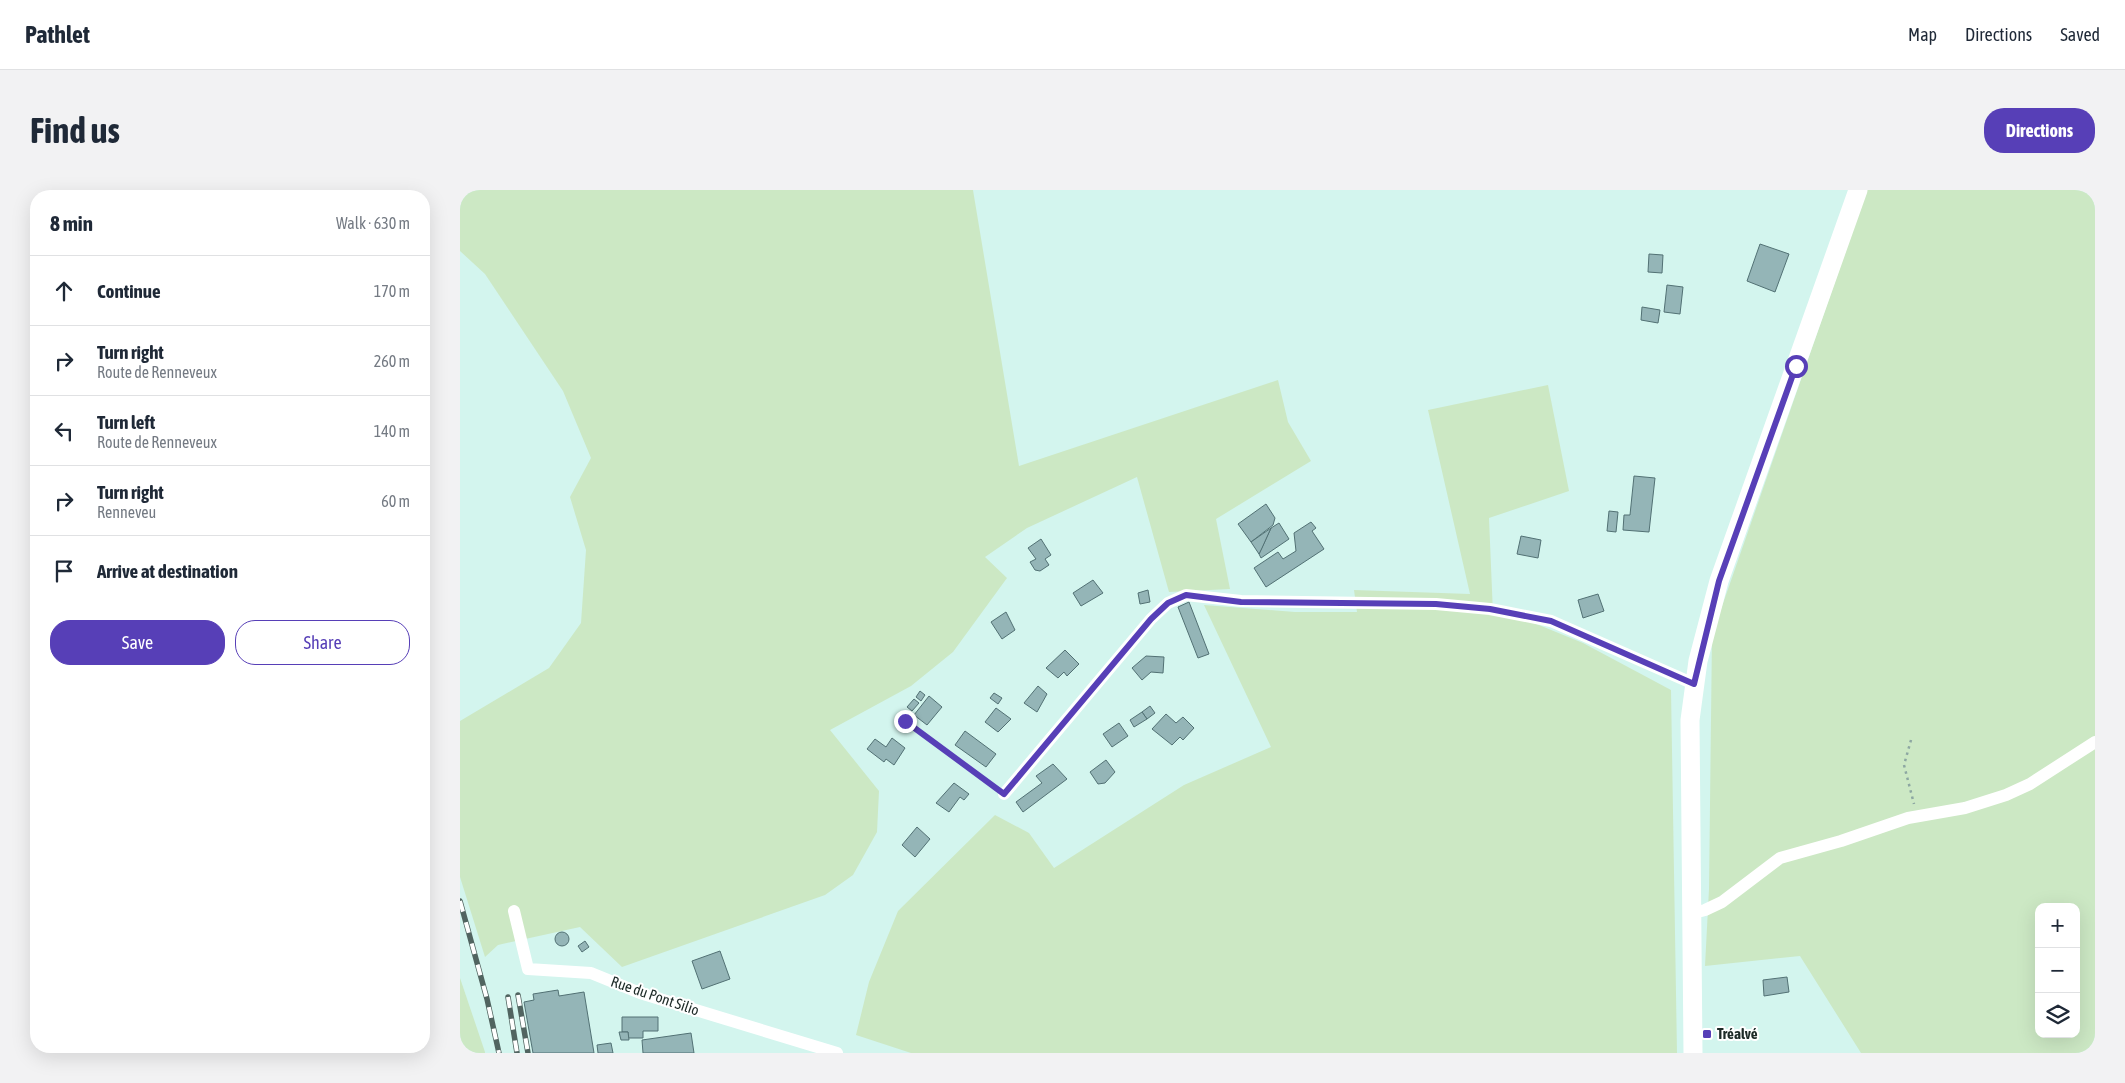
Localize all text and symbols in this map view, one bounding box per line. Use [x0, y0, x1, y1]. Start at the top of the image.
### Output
text: Pathlet [25, 21, 90, 48]
text: Map [1908, 24, 1937, 45]
text: Directions [1965, 24, 2032, 45]
text: Saved [2060, 24, 2100, 45]
button: Directions [1984, 108, 2095, 153]
text: Find us [30, 110, 120, 150]
text: 8 min [50, 211, 93, 235]
text: Walk · 630 m [336, 214, 410, 232]
icon: ahead [50, 277, 78, 305]
text: Continue [97, 280, 161, 302]
text: 170 m [374, 282, 410, 300]
text: Turn right [97, 341, 164, 363]
icon: right [50, 347, 78, 375]
text: 260 m [374, 352, 410, 370]
route start [1785, 355, 1808, 378]
text: Route de Renneveux [97, 363, 217, 381]
text: Turn left [97, 411, 155, 433]
icon: left [50, 417, 78, 445]
text: 140 m [374, 422, 410, 440]
text: Route de Renneveux [97, 433, 217, 451]
text: Turn right [97, 481, 164, 503]
icon: right [50, 487, 78, 515]
text: 60 m [381, 492, 410, 510]
text: Renneveu [97, 503, 156, 521]
icon: arrive [50, 557, 78, 585]
text: Arrive at destination [97, 560, 238, 582]
button: Save [50, 620, 225, 665]
button: Share [235, 620, 410, 665]
route end [894, 710, 917, 733]
map controls [2035, 903, 2080, 1038]
button: + [2035, 903, 2080, 948]
button: − [2035, 948, 2080, 993]
street label: Rue du Pont Silio [609, 972, 701, 1019]
button: layers [2035, 993, 2080, 1038]
place label: Tréalvé [1717, 1025, 1758, 1042]
marker: Tréalvé [1701, 1028, 1713, 1040]

